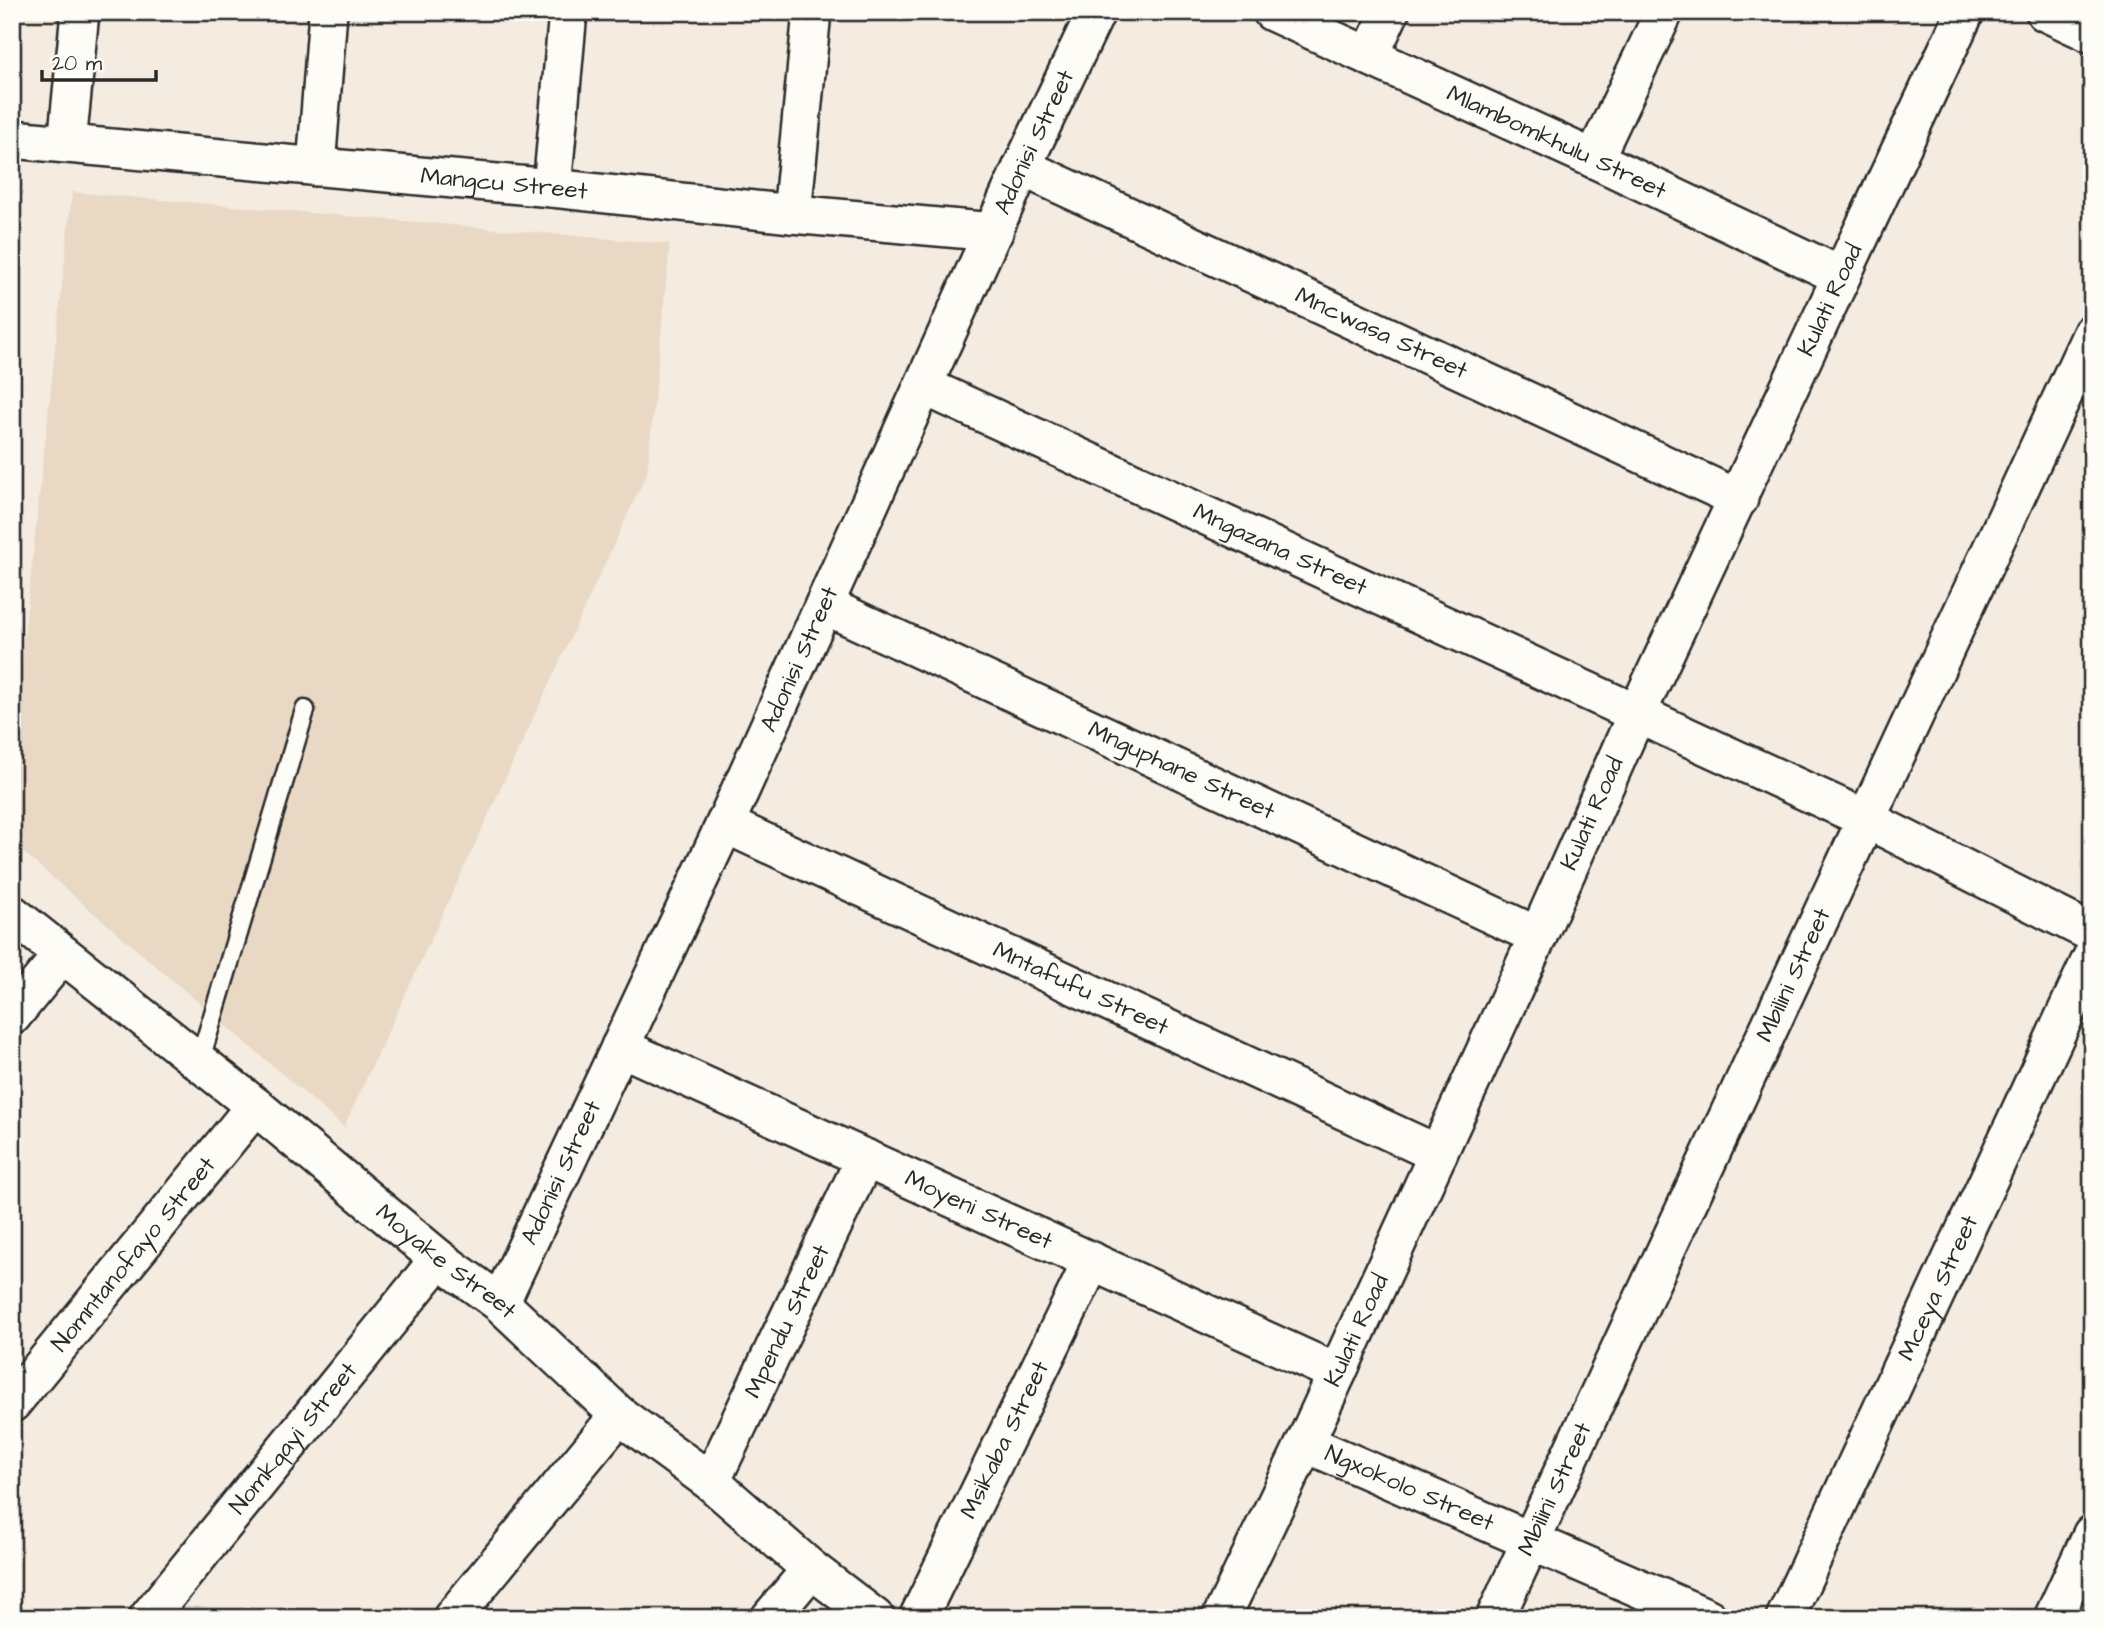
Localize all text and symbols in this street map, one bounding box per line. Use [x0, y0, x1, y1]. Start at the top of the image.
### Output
scale bar [42, 38, 156, 82]
text: 20 m [52, 49, 103, 78]
street label: Adonisi Street [986, 64, 1083, 220]
street label: Mlambomkhulu Street [1441, 77, 1672, 208]
street label: Mangcu Street [419, 159, 589, 209]
street label: Kulati Road [1789, 238, 1871, 362]
street label: Mncwasa Street [1290, 279, 1473, 388]
street label: Mngazana Street [1187, 495, 1373, 605]
street label: Adonisi Street [752, 581, 847, 737]
street label: Mnguphane Street [1082, 713, 1281, 829]
street label: Kulati Road [1552, 752, 1632, 876]
street label: Mbilini Street [1748, 902, 1840, 1047]
street label: Mntafufu Street [987, 933, 1175, 1044]
street label: Adonisi Street [513, 1094, 610, 1251]
street label: Nomntanofayo Street [43, 1149, 224, 1359]
street label: Moyeni Street [899, 1162, 1058, 1259]
street label: Moyake Street [368, 1196, 524, 1327]
street label: Mceya Street [1890, 1209, 1987, 1366]
street label: Mpendu Street [736, 1239, 839, 1404]
street label: Kulati Road [1316, 1268, 1397, 1392]
street label: Nomkqayi Street [221, 1355, 366, 1522]
street label: Msikaba Street [952, 1355, 1058, 1525]
street label: Mbilini Street [1509, 1417, 1601, 1562]
street label: Ngxokolo Street [1320, 1437, 1500, 1540]

